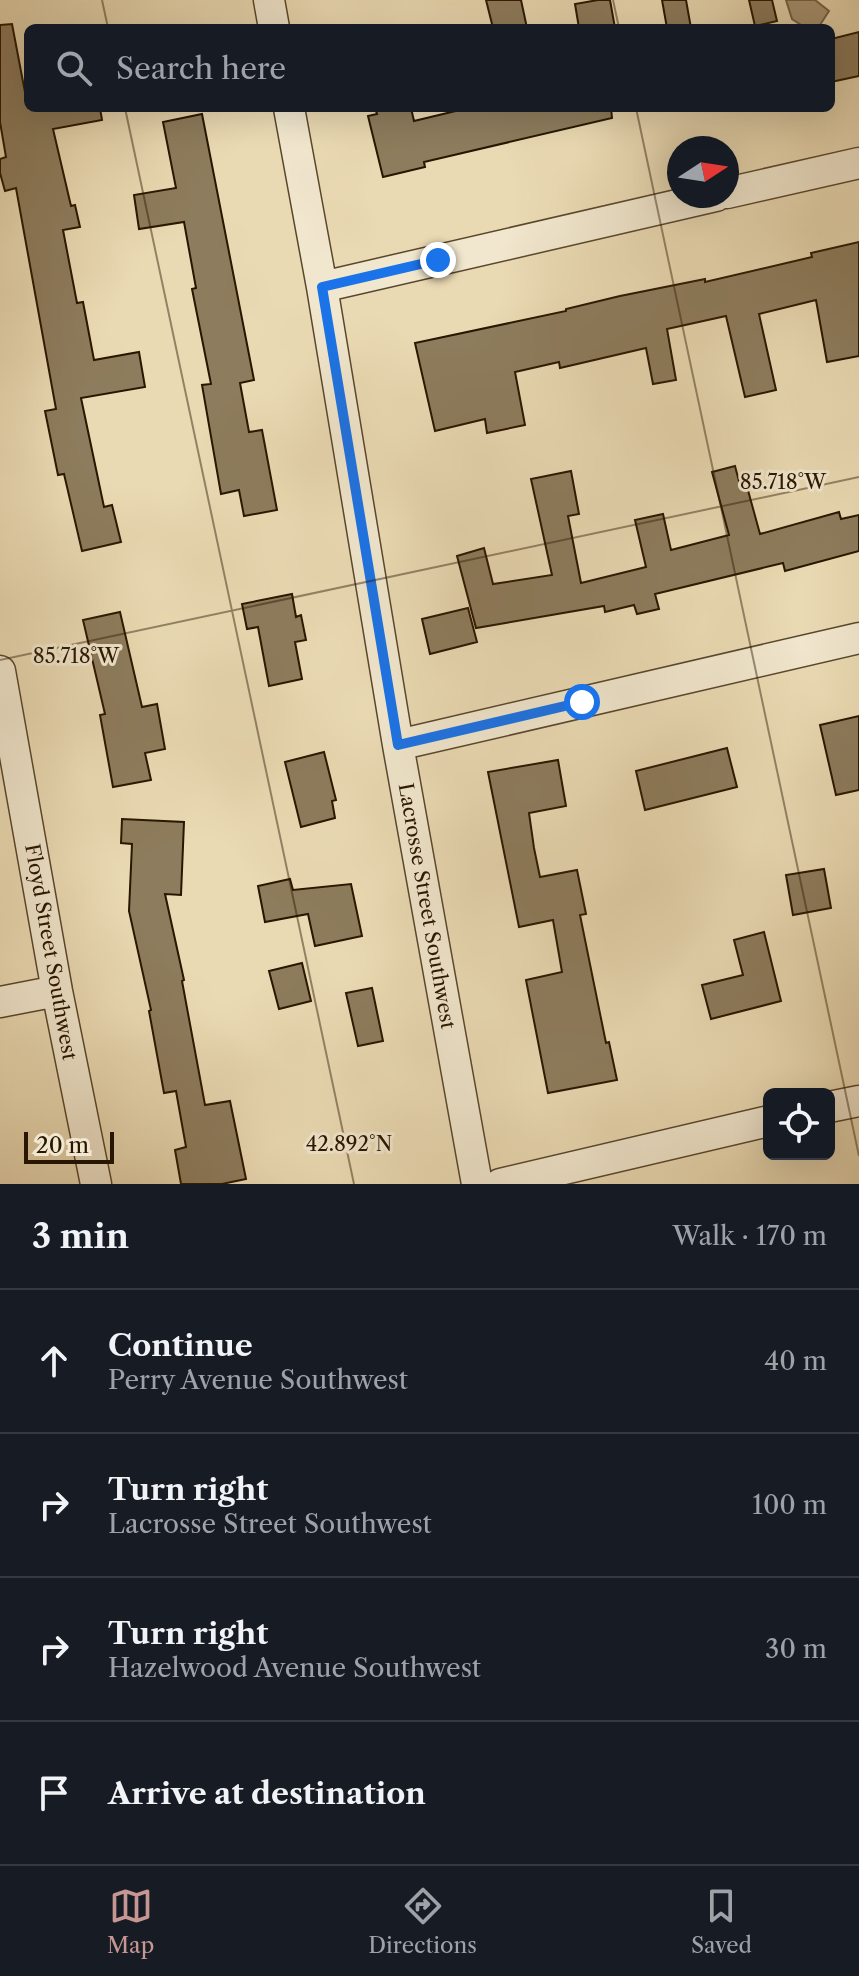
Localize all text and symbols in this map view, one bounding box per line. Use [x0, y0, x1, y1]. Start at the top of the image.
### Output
search box [24, 24, 835, 112]
icon: search [52, 46, 96, 90]
text: Search here [116, 50, 286, 87]
north arrow [667, 136, 739, 208]
route end [420, 242, 456, 278]
text: 85.718°W [740, 470, 827, 494]
text: 85.718°W [33, 644, 120, 668]
route start [564, 684, 600, 720]
street label: Lacrosse Street Southwest [394, 781, 460, 1031]
street label: Floyd Street Southwest [20, 842, 82, 1062]
map controls [763, 1088, 835, 1160]
button: locate [763, 1088, 835, 1160]
scale bar [24, 1128, 114, 1164]
text: 20 m [36, 1132, 89, 1159]
text: 42.892°N [306, 1132, 392, 1156]
text: 3 min [32, 1215, 129, 1257]
text: Walk · 170 m [672, 1220, 827, 1252]
text: Continue [108, 1327, 253, 1364]
icon: ahead [32, 1339, 76, 1383]
text: 40 m [764, 1345, 827, 1377]
text: Perry Avenue Southwest [108, 1364, 408, 1396]
text: Turn right [108, 1471, 268, 1508]
icon: right [32, 1483, 76, 1527]
text: 100 m [752, 1489, 827, 1521]
text: Lacrosse Street Southwest [108, 1508, 432, 1540]
text: Turn right [108, 1615, 268, 1652]
icon: right [32, 1627, 76, 1671]
text: 30 m [765, 1633, 827, 1665]
text: Hazelwood Avenue Southwest [108, 1652, 481, 1684]
icon: arrive [32, 1771, 76, 1815]
text: Arrive at destination [108, 1775, 426, 1812]
tab: Map [107, 1884, 154, 1959]
tab: Directions [368, 1884, 477, 1959]
tab: Saved [691, 1884, 752, 1959]

